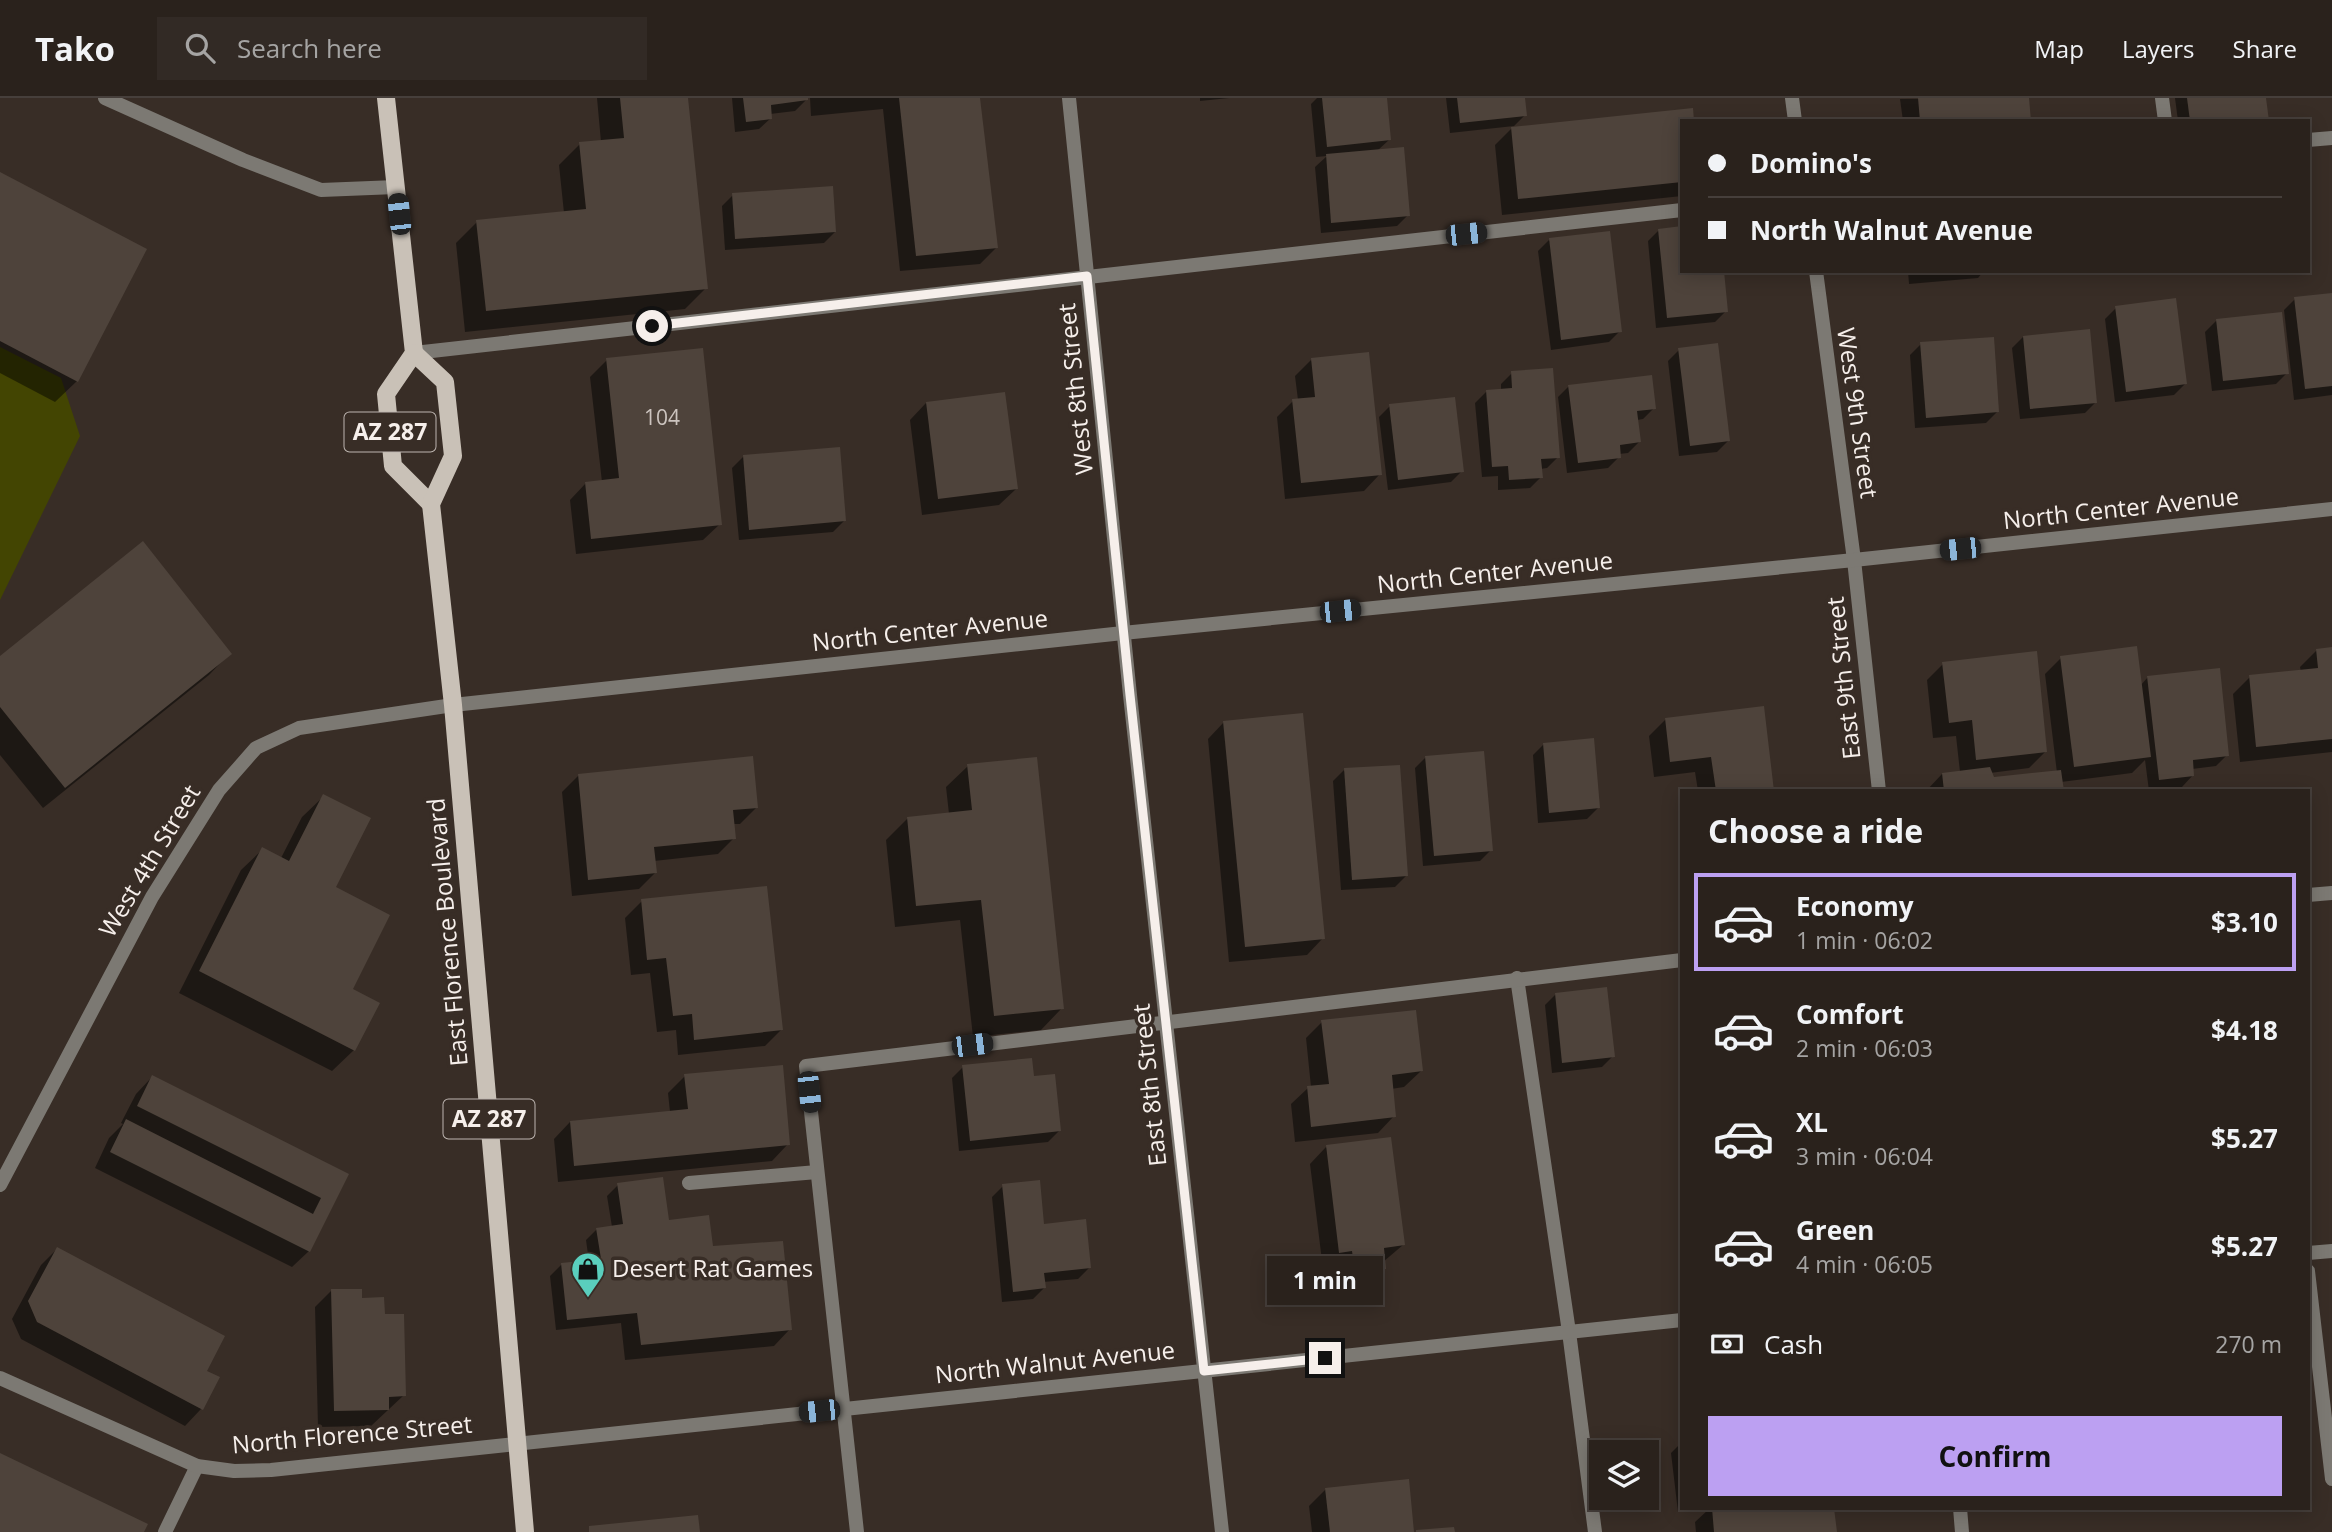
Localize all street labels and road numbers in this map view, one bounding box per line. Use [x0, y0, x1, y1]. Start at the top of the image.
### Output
street label: West 8th Street [1049, 302, 1100, 476]
street label: West 9th Street [1830, 325, 1887, 500]
road number: AZ 287 [344, 412, 436, 452]
street label: North Center Avenue [2001, 479, 2240, 536]
street label: North Center Avenue [1375, 543, 1614, 600]
street label: East 9th Street [1818, 595, 1867, 761]
street label: North Center Avenue [810, 601, 1049, 658]
street label: West 4th Street [90, 778, 207, 942]
street label: East Florence Boulevard [418, 797, 475, 1068]
street label: East 8th Street [1124, 1002, 1173, 1168]
road number: AZ 287 [444, 1100, 534, 1138]
street label: North Walnut Avenue [933, 1332, 1176, 1391]
street label: North Florence Street [230, 1407, 473, 1460]

